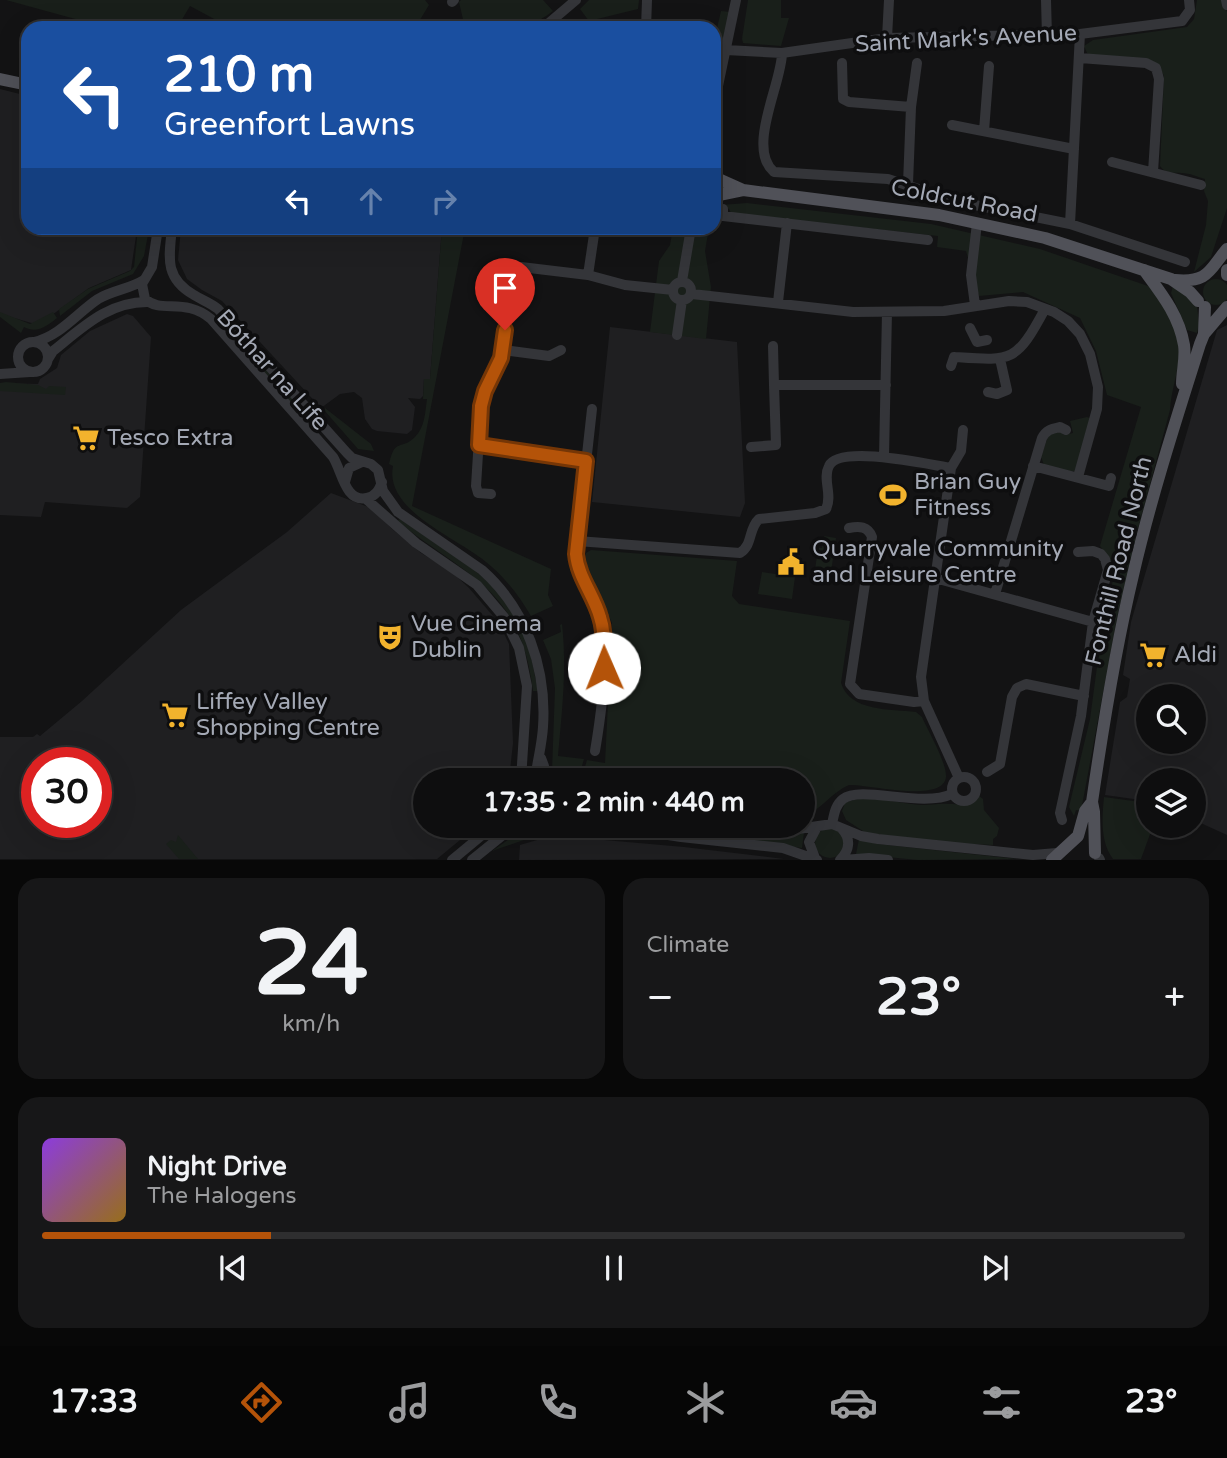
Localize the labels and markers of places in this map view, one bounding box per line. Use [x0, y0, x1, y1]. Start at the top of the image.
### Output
pin [475, 258, 535, 330]
supermarket icon: Tesco Extra [71, 423, 101, 453]
place label: Tesco Extra [107, 424, 233, 452]
place label: Brian Guy Fitness [914, 468, 1021, 522]
sports icon: Brian Guy Fitness [878, 480, 908, 510]
place label: Quarryvale Community and Leisure Centre [812, 535, 1064, 589]
public building icon: Quarryvale Community and Leisure Centre [776, 547, 806, 577]
place label: Vue Cinema Dublin [411, 610, 542, 664]
theatre icon: Vue Cinema Dublin [375, 622, 405, 652]
supermarket icon: Aldi [1138, 640, 1168, 670]
place label: Aldi [1174, 641, 1217, 669]
place label: Liffey Valley Shopping Centre [196, 688, 380, 742]
supermarket icon: Liffey Valley Shopping Centre [160, 700, 190, 730]

